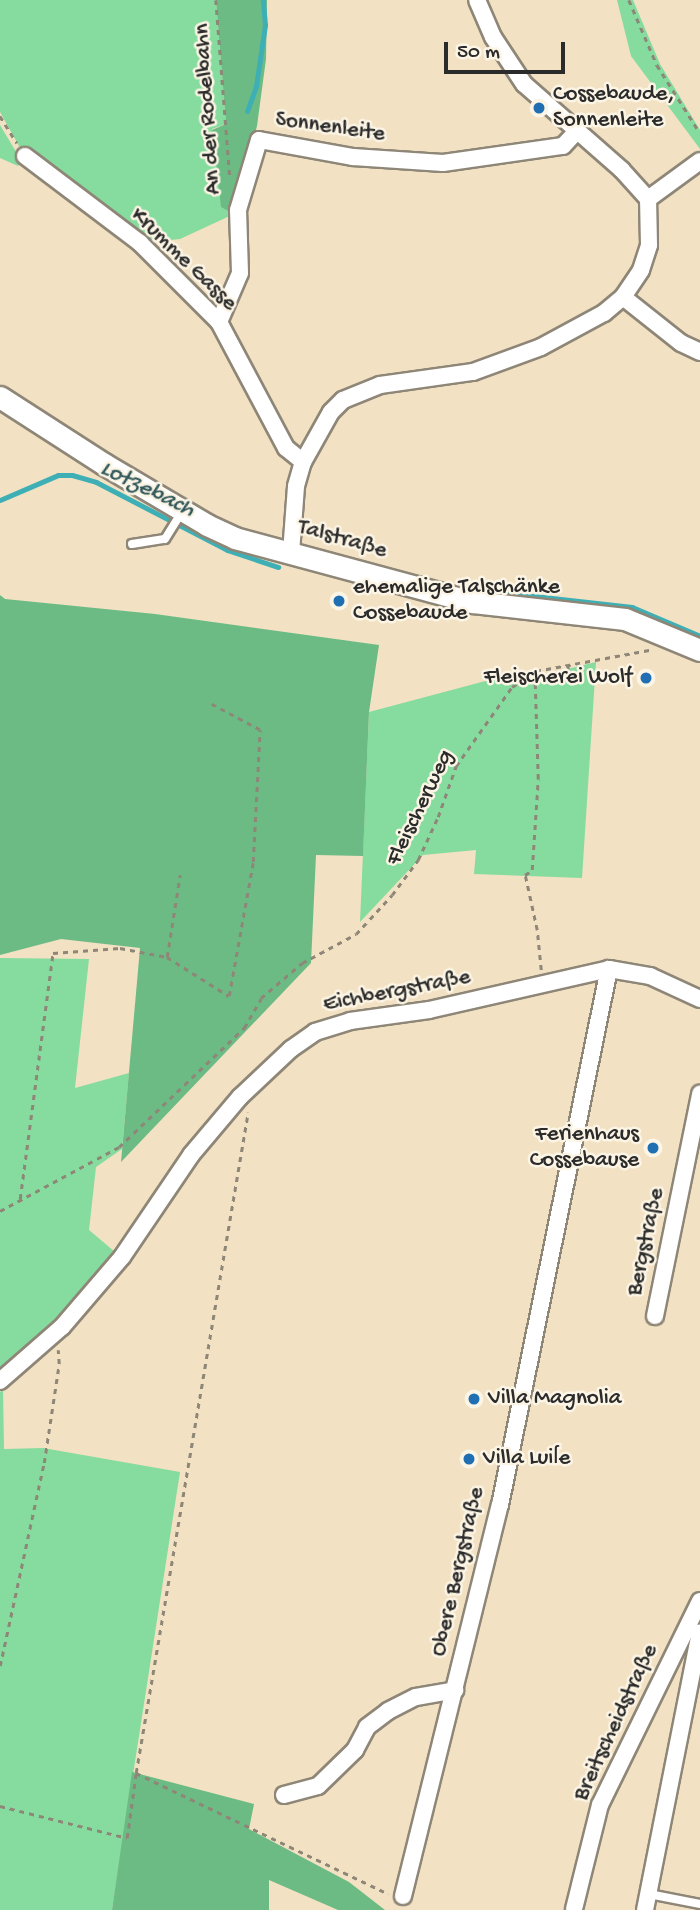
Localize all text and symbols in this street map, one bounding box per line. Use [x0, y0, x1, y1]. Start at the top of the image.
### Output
street label: An der Rodelbahn [189, 23, 229, 195]
scale bar [448, 28, 569, 72]
text: 50 m [457, 41, 500, 66]
place label: Cossebaude, Sonnenleite [553, 81, 674, 135]
marker: Cossebaude, Sonnenleite [531, 100, 547, 116]
street label: Sonnenleite [273, 107, 387, 149]
street label: Krumme Gasse [124, 202, 242, 318]
water label: Lotzebach [95, 455, 199, 525]
street label: Talstraße [294, 514, 390, 566]
place label: ehemalige Talschänke Cossebaude [353, 574, 560, 628]
marker: ehemalige Talschänke Cossebaude [331, 593, 347, 609]
place label: Fleischerei Wolf [484, 664, 632, 692]
marker: Fleischerei Wolf [638, 670, 654, 686]
street label: Fleischerweg [381, 746, 461, 870]
street label: Eichbergstraße [321, 964, 473, 1020]
place label: Ferienhaus Cossebause [530, 1121, 639, 1175]
marker: Ferienhaus Cossebause [645, 1140, 661, 1156]
street label: Bergstraße [622, 1186, 672, 1298]
place label: Villa Magnolia [488, 1385, 622, 1413]
marker: Villa Magnolia [466, 1391, 482, 1407]
place label: Villa Luiſe [483, 1445, 570, 1473]
marker: Villa Luiſe [461, 1451, 477, 1467]
street label: Obere Bergstraße [426, 1485, 492, 1659]
street label: Breitscheidstraße [569, 1640, 665, 1806]

